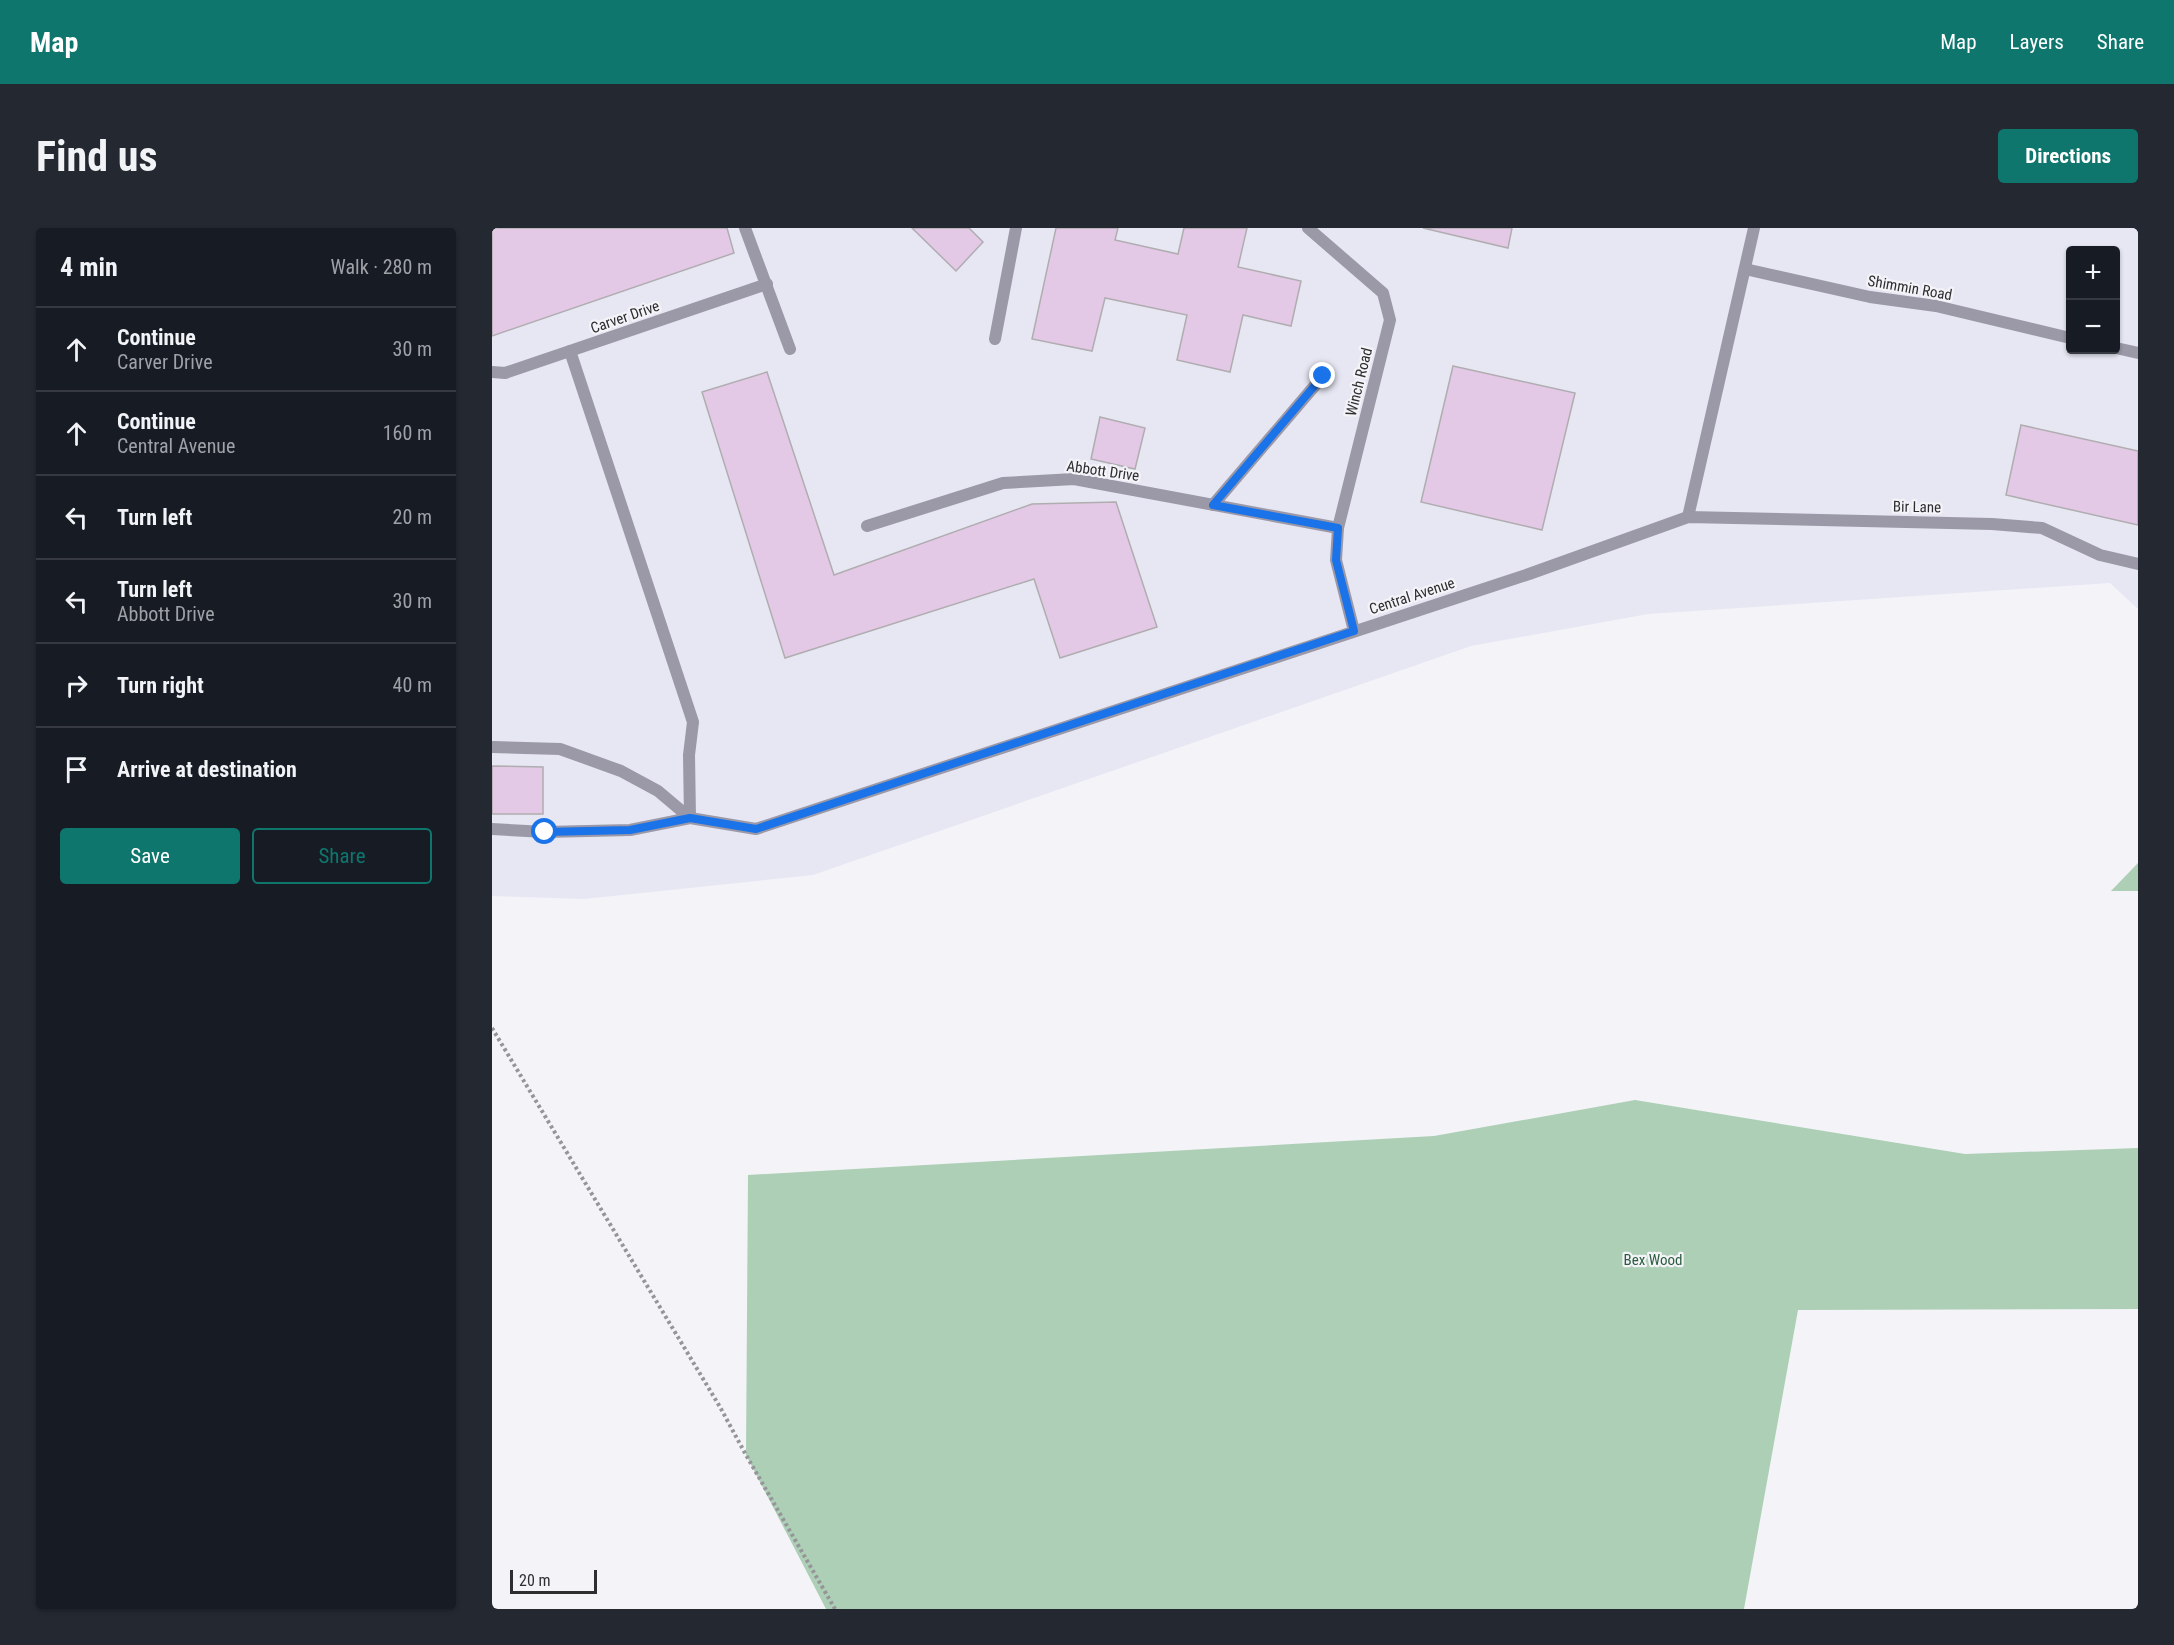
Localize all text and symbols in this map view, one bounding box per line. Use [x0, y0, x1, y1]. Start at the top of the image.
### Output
text: Map [30, 26, 78, 59]
text: Map [1940, 30, 1977, 54]
text: Layers [2010, 30, 2064, 54]
text: Share [2097, 30, 2144, 54]
button: Directions [1998, 129, 2138, 183]
text: Find us [36, 132, 157, 181]
map controls [2066, 246, 2120, 354]
button: + [2066, 246, 2120, 300]
text: 4 min [60, 252, 118, 282]
text: Walk · 280 m [331, 255, 432, 279]
street label: Shimmin Road [1866, 272, 1954, 304]
street label: Carver Drive [588, 297, 662, 337]
button: − [2066, 300, 2120, 354]
text: Continue [117, 325, 196, 350]
icon: ahead [60, 333, 93, 366]
text: 30 m [393, 337, 432, 361]
street label: Winch Road [1342, 346, 1376, 418]
text: Carver Drive [117, 350, 213, 374]
route end [1309, 362, 1335, 388]
text: Continue [117, 409, 196, 434]
icon: ahead [60, 417, 93, 450]
text: 160 m [383, 421, 432, 445]
text: Central Avenue [117, 434, 235, 458]
street label: Abbott Drive [1065, 457, 1141, 485]
street label: Bir Lane [1893, 498, 1941, 516]
icon: left [60, 501, 93, 534]
text: Turn left [117, 505, 192, 530]
text: 20 m [393, 505, 432, 529]
street label: Central Avenue [1367, 574, 1457, 618]
text: Turn left [117, 577, 192, 602]
icon: left [60, 585, 93, 618]
text: 30 m [393, 589, 432, 613]
text: Abbott Drive [117, 602, 215, 626]
icon: right [60, 669, 93, 702]
text: Turn right [117, 673, 204, 698]
text: 40 m [393, 673, 432, 697]
icon: arrive [60, 753, 93, 786]
text: Arrive at destination [117, 757, 297, 782]
route start [531, 818, 557, 844]
button: Save [60, 828, 240, 884]
button: Share [252, 828, 432, 884]
park label: Bex Wood [1624, 1251, 1682, 1269]
scale bar [510, 1567, 597, 1594]
text: 20 m [519, 1571, 551, 1590]

